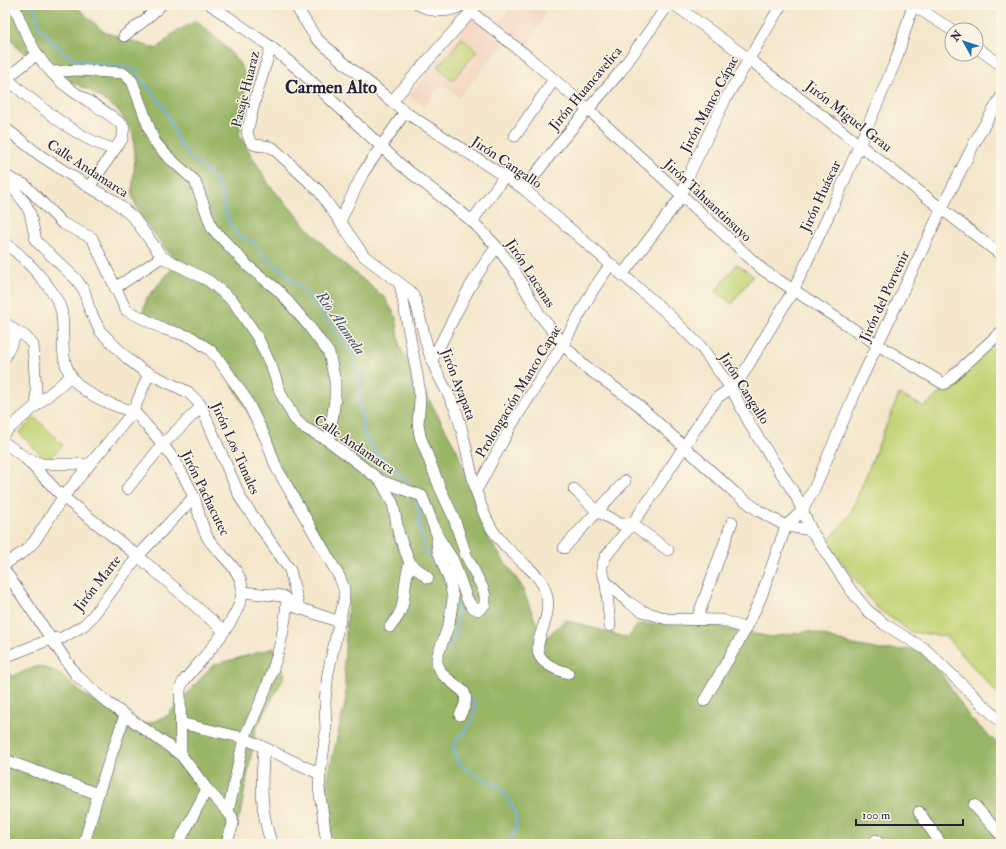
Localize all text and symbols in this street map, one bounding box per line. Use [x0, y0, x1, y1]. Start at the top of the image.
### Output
north arrow [944, 22, 984, 62]
text: N [948, 27, 965, 45]
street label: Jirón Huancavelica [545, 43, 626, 135]
street label: Pasaje Huaraz [228, 49, 263, 129]
street label: Jirón Manco Cápac [676, 52, 743, 157]
district label: Carmen Alto [285, 76, 377, 99]
street label: Jirón Miguel Grau [801, 77, 895, 156]
street label: Jirón Cangallo [468, 132, 545, 192]
street label: Calle Andamarca [44, 136, 132, 201]
street label: Jirón Tahuantinsuyo [659, 155, 755, 246]
street label: Jirón Huáscar [796, 157, 845, 236]
street label: Jirón Lucanas [502, 235, 559, 311]
street label: Jirón del Porvenir [856, 247, 913, 345]
water label: Rio Alameda [311, 287, 369, 359]
street label: Prolongación Manco Capac [472, 321, 566, 461]
street label: Jirón Ayapata [436, 345, 480, 423]
street label: Jirón Cangallo [715, 349, 773, 427]
street label: Jirón Los Tunales [207, 398, 264, 497]
street label: Calle Andamarca [311, 411, 399, 478]
street label: Jirón Pachacutec [177, 447, 234, 539]
street label: Jirón Marte [70, 552, 125, 615]
scale bar [856, 801, 963, 827]
text: 100 m [862, 808, 891, 823]

